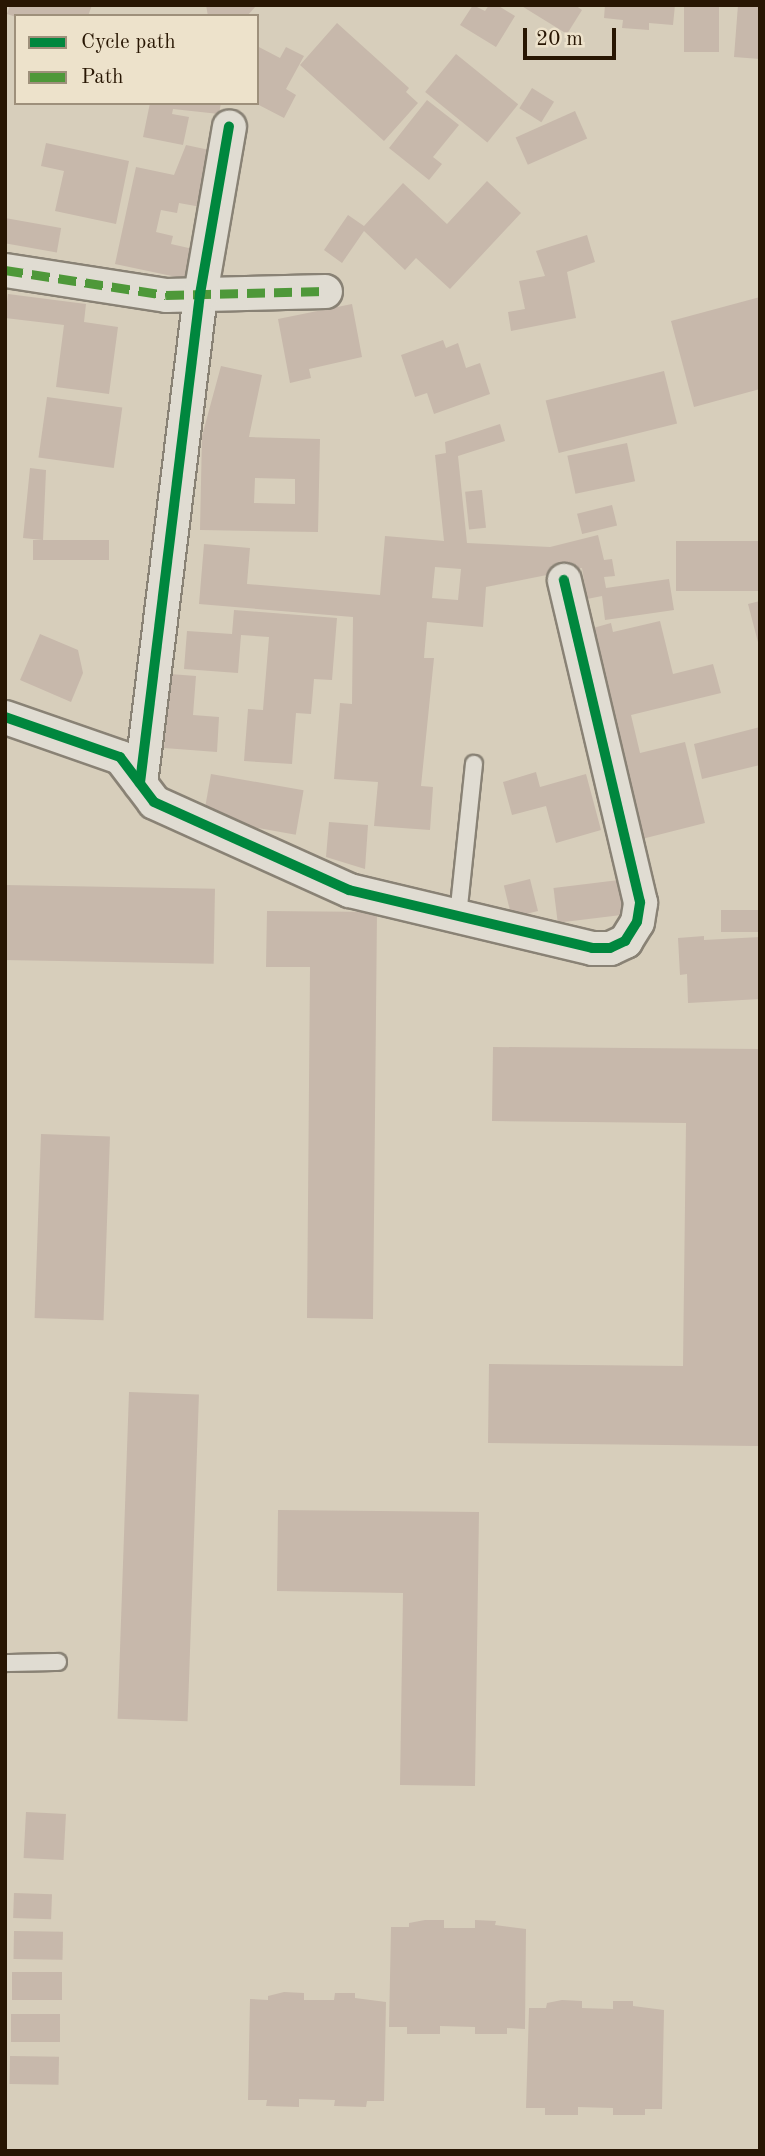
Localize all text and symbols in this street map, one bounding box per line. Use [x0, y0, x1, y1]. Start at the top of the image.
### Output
legend [14, 14, 259, 105]
scale bar [527, 14, 620, 58]
text: 20 m [536, 29, 583, 50]
text: Cycle path [81, 32, 176, 53]
text: Path [81, 67, 124, 88]

